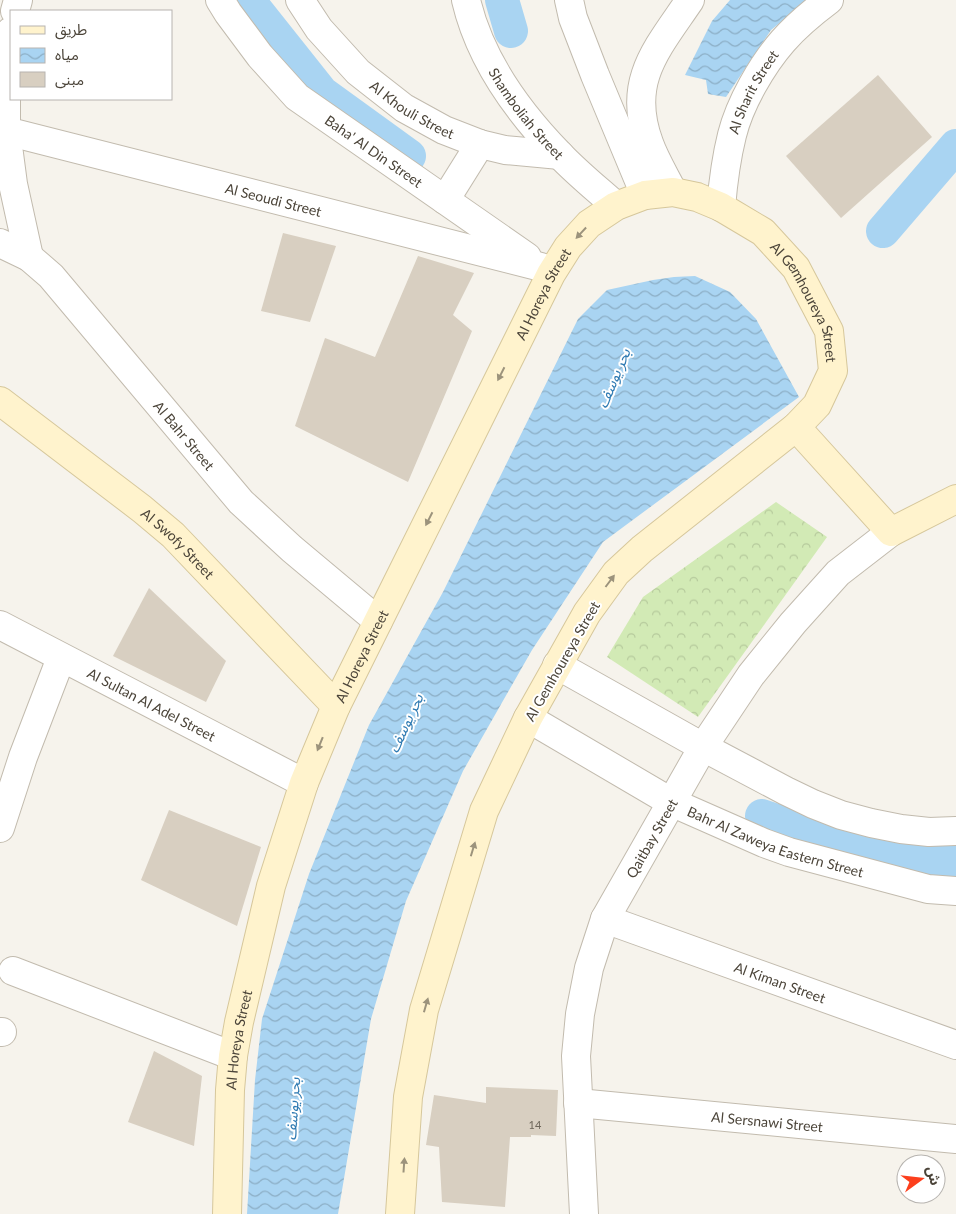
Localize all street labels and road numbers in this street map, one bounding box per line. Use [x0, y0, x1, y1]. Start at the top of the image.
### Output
street label: Al Sharit Street [724, 46, 781, 136]
street label: Shamboliah Street [486, 65, 568, 163]
street label: Al Khouli Street [367, 76, 457, 142]
street label: Baha' Al Din Street [322, 111, 426, 190]
street label: Al Seoudi Street [224, 179, 323, 219]
street label: Al Gemhoureya Street [767, 238, 841, 363]
street label: Al Horeya Street [511, 245, 574, 342]
street label: Al Bahr Street [151, 397, 219, 473]
street label: Al Swofy Street [138, 504, 218, 582]
street label: Al Gemhoureya Street [521, 598, 603, 724]
street label: Al Horeya Street [331, 607, 391, 705]
street label: Al Sultan Al Adel Street [85, 664, 219, 744]
street label: Qaitbay Street [622, 795, 680, 881]
street label: Bahr Al Zaweya Eastern Street [685, 802, 866, 880]
street label: Al Kiman Street [732, 958, 828, 1006]
street label: Al Horeya Street [222, 988, 255, 1090]
street label: Al Sersnawi Street [711, 1107, 824, 1135]

